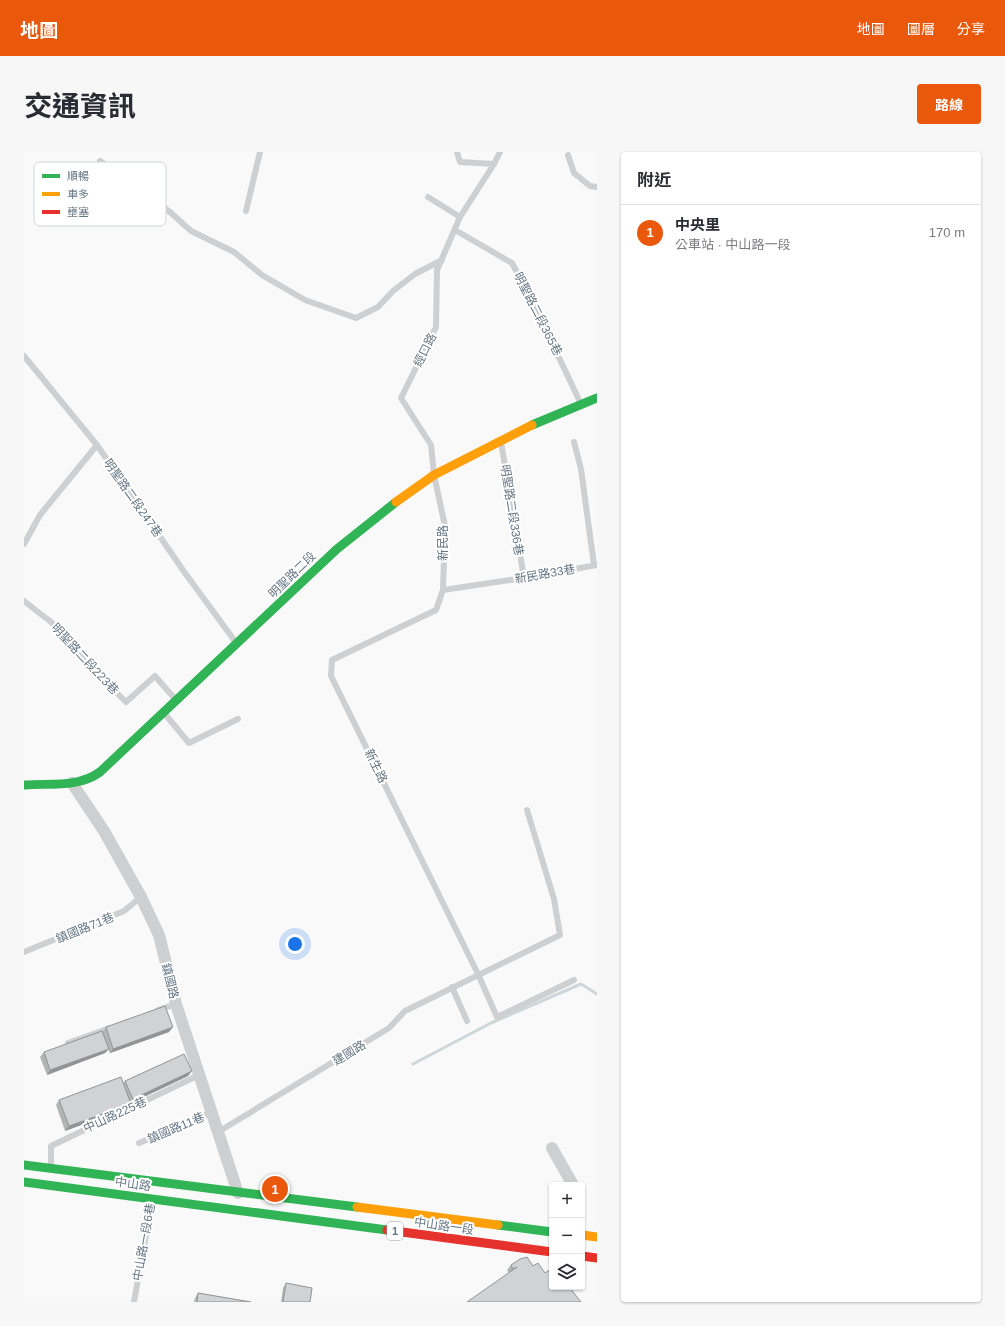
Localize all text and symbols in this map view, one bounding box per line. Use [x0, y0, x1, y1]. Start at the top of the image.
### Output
text: 地圖 [20, 20, 58, 41]
text: 地圖 [857, 21, 885, 37]
text: 圖層 [907, 21, 935, 37]
text: 分享 [957, 21, 985, 37]
button: 路線 [917, 84, 981, 124]
text: 交通資訊 [24, 91, 136, 122]
legend [34, 162, 166, 226]
text: 順暢 [67, 170, 89, 182]
text: 附近 [637, 171, 671, 190]
text: 車多 [67, 188, 89, 200]
text: 壅塞 [67, 206, 89, 218]
text: 中央里 [675, 216, 720, 233]
text: 1 [646, 225, 654, 240]
text: 170 m [929, 225, 965, 240]
text: 公車站 · 中山路一段 [675, 237, 791, 252]
street label: 明聖路二段365巷 [511, 270, 565, 358]
street label: 經口路 [411, 331, 439, 369]
street label: 明聖路二段247巷 [101, 456, 165, 540]
street label: 明聖路二段336巷 [498, 463, 526, 557]
street label: 新民路 [436, 525, 450, 561]
street label: 明聖路二段 [266, 549, 318, 601]
street label: 新民路33巷 [514, 562, 576, 586]
street label: 明聖路二段223巷 [48, 621, 122, 697]
street label: 新生路 [362, 747, 390, 785]
street label: 鎮國路71巷 [54, 910, 116, 946]
your location [285, 934, 305, 954]
street label: 鎮國路 [159, 962, 181, 1000]
street label: 建國路 [330, 1038, 368, 1068]
street label: 中山路225巷 [81, 1094, 149, 1136]
street label: 鎮國路11巷 [145, 1110, 207, 1146]
pin: 1 [262, 1174, 288, 1204]
street label: 中山路 [114, 1175, 152, 1193]
map controls [549, 1182, 585, 1290]
button: + [549, 1182, 585, 1218]
street label: 中山路一段6巷 [130, 1202, 158, 1282]
street label: 中山路一段 [413, 1215, 475, 1237]
button: − [549, 1218, 585, 1254]
road number: 1 [387, 1222, 403, 1240]
button: layers [549, 1254, 585, 1290]

